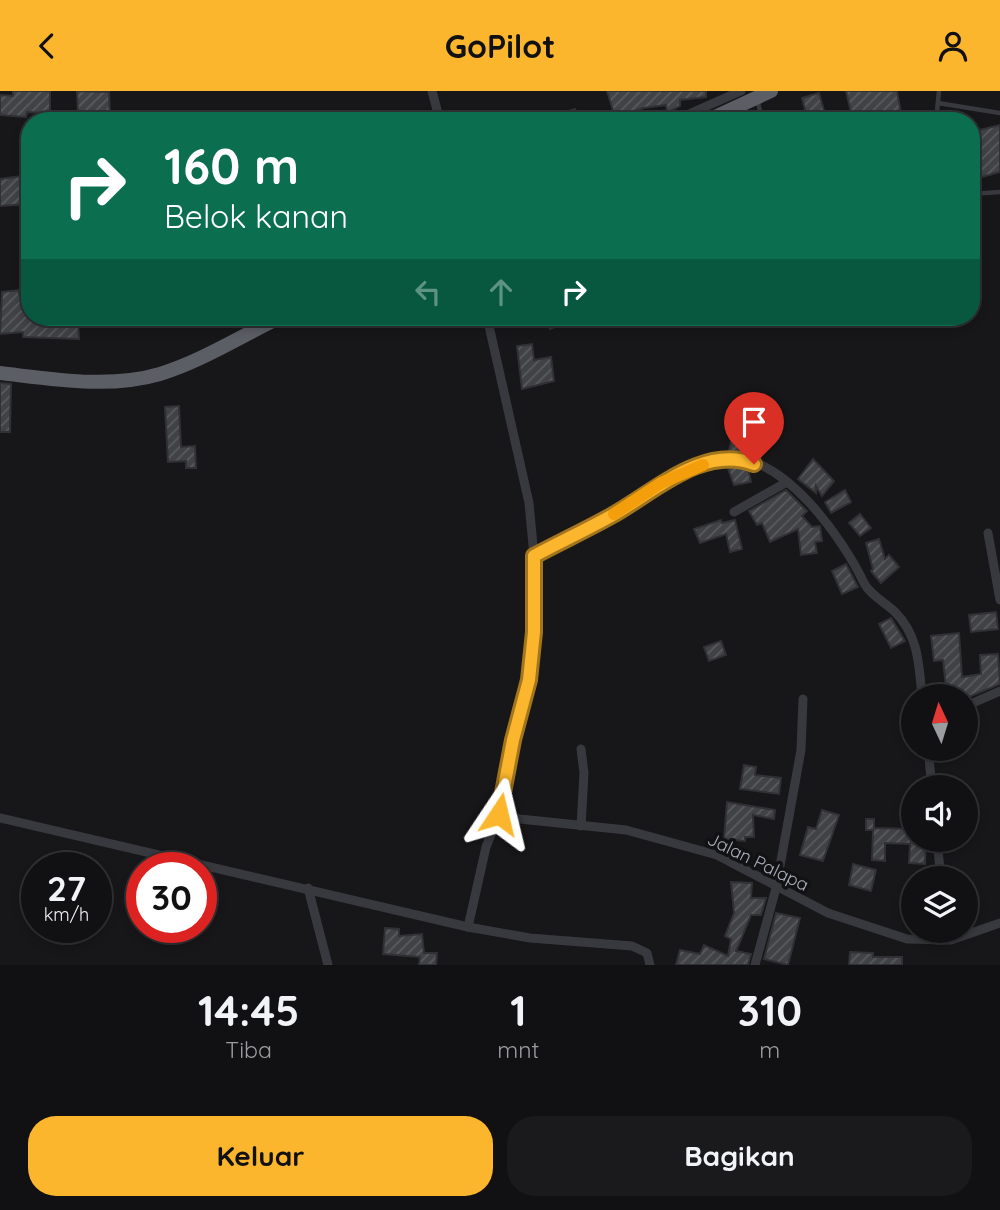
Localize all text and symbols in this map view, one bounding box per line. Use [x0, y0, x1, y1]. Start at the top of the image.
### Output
text: GoPilot [445, 26, 555, 66]
icon: back [28, 27, 66, 65]
icon: person [934, 27, 972, 65]
text: 160 m [164, 135, 299, 196]
icon: right [49, 140, 140, 231]
text: Belok kanan [164, 196, 348, 236]
icon: left [409, 273, 447, 311]
icon: ahead [482, 273, 520, 311]
icon: right [555, 273, 593, 311]
pin [724, 392, 784, 464]
icon: arrive [735, 403, 773, 441]
north arrow [901, 684, 978, 761]
map controls [901, 684, 978, 943]
button: sound [901, 775, 978, 852]
position arrow [462, 777, 536, 851]
street label: Jalan Palapa [704, 827, 813, 896]
speed limit sign: 30 [126, 852, 217, 943]
text: 27 [47, 866, 86, 910]
button: layers [901, 866, 978, 943]
text: km/h [44, 903, 89, 926]
text: 14:45 [198, 984, 299, 1037]
text: 1 [510, 984, 527, 1037]
text: 310 [737, 984, 802, 1037]
text: Tiba [225, 1035, 272, 1064]
text: mnt [497, 1035, 539, 1064]
text: m [759, 1035, 780, 1064]
button: Keluar [28, 1116, 493, 1196]
button: Bagikan [507, 1116, 972, 1196]

